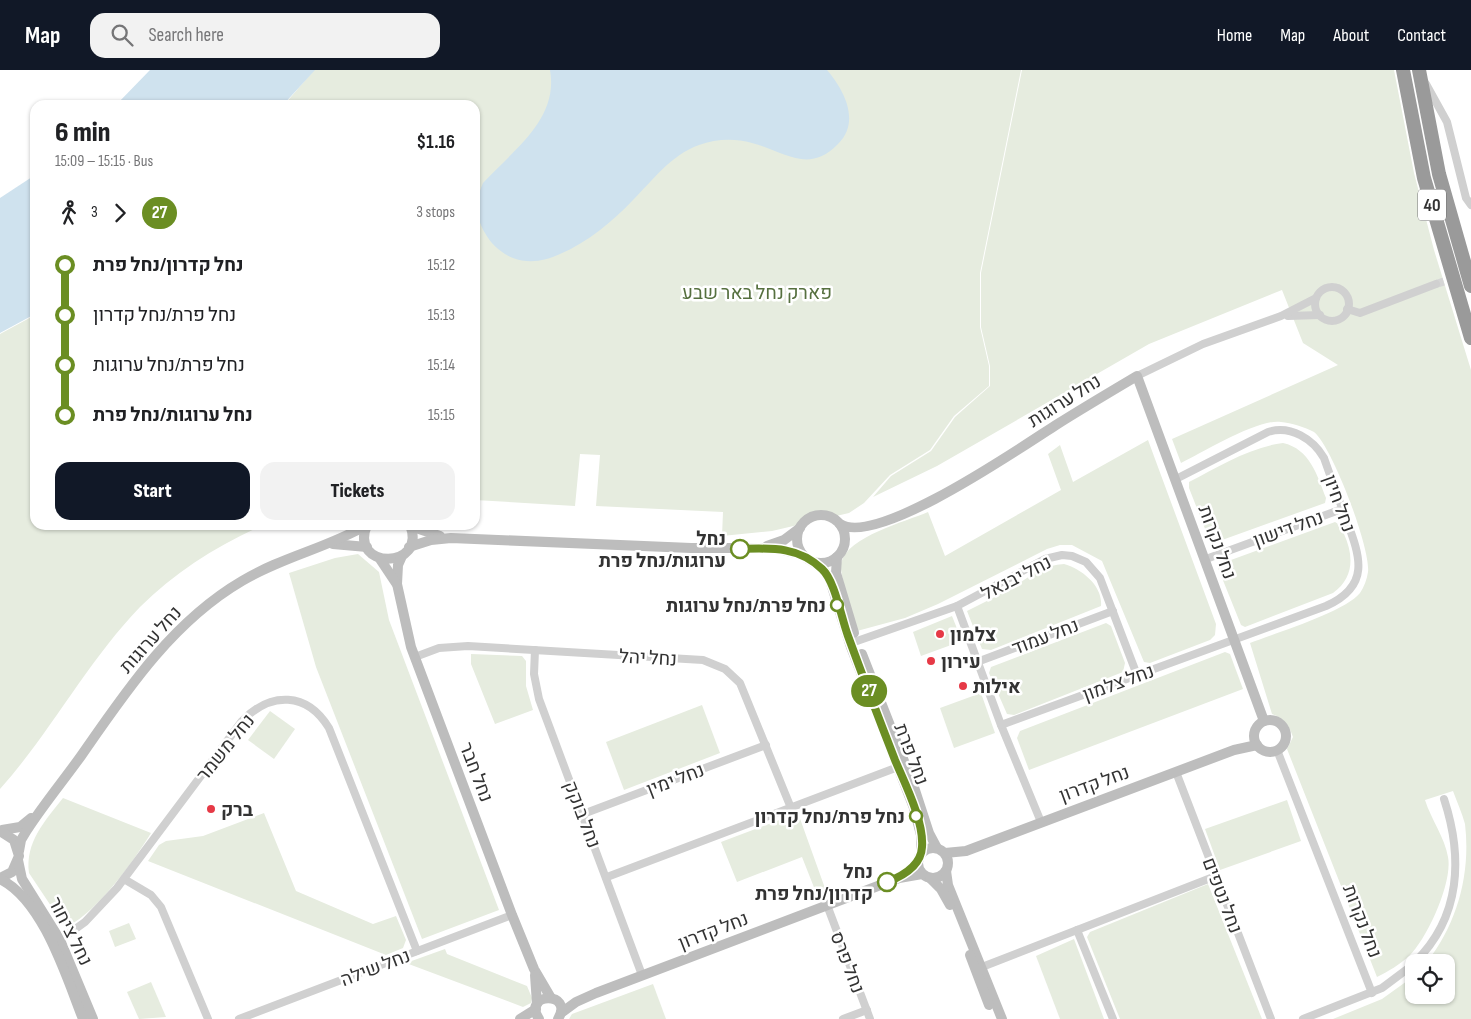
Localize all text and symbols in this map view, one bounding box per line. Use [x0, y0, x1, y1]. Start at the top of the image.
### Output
search box [90, 13, 440, 58]
text: Map [25, 21, 60, 50]
icon: search [108, 21, 136, 49]
text: Search here [148, 24, 224, 47]
text: Home [1217, 25, 1252, 46]
text: Map [1280, 25, 1305, 46]
text: About [1333, 25, 1369, 46]
text: Contact [1397, 25, 1446, 46]
text: 6 min [55, 116, 110, 149]
text: $1.16 [417, 131, 455, 154]
text: 15:09 – 15:15 · Bus [55, 152, 153, 171]
road number: 40 [1418, 190, 1446, 220]
icon: walk [55, 199, 83, 227]
icon: forward [106, 199, 134, 227]
text: 27 [152, 202, 167, 223]
text: 3 [91, 203, 98, 222]
text: 3 stops [416, 203, 455, 222]
text: נחל קדרון/נחל פרת [93, 254, 244, 277]
text: 15:12 [428, 256, 455, 275]
park label: פארק נחל באר שבע [682, 282, 832, 305]
text: נחל פרת/נחל קדרון [93, 304, 236, 327]
text: 15:13 [428, 306, 455, 325]
text: נחל פרת/נחל ערוגות [93, 354, 245, 377]
text: 15:14 [428, 356, 455, 375]
street label: נחל ערוגות [1024, 370, 1106, 433]
text: נחל ערוגות/נחל פרת [93, 404, 253, 427]
text: 15:15 [428, 406, 455, 425]
button: Start [55, 462, 250, 520]
button: Tickets [260, 462, 455, 520]
street label: נחל חיון [1318, 472, 1360, 535]
street label: נחל נקרות [1193, 503, 1241, 582]
street label: נחל דישון [1250, 506, 1327, 553]
place label: נחל ערוגות/נחל פרת [599, 528, 726, 573]
marker: נחל ערוגות/נחל פרת [730, 539, 750, 559]
street label: נחל יבנאל [978, 551, 1056, 606]
place label: נחל פרת/נחל ערוגות [666, 595, 826, 618]
marker: נחל פרת/נחל ערוגות [830, 598, 844, 612]
street label: נחל ערוגות [115, 602, 187, 678]
street label: נחל עמוד [1009, 614, 1082, 661]
place label: צלמון [950, 624, 996, 647]
marker: צלמון [934, 628, 946, 640]
street label: נחל יהל [618, 645, 677, 671]
place label: עירון [941, 651, 981, 674]
marker: עירון [925, 655, 937, 667]
street label: נחל צלמון [1080, 660, 1157, 707]
line badge: 27 [846, 675, 892, 707]
place label: אילות [973, 676, 1021, 699]
text: 27 [861, 680, 877, 701]
marker: אילות [957, 680, 969, 692]
street label: נחל משמר [192, 710, 260, 786]
street label: נחל פרת [888, 720, 933, 789]
street label: נחל חבר [454, 739, 497, 806]
street label: נחל ימין [643, 759, 708, 802]
street label: נחל קדרון [1056, 761, 1133, 808]
street label: נחל בוקק [558, 778, 605, 852]
place label: ברק [221, 799, 254, 822]
marker: ברק [205, 803, 217, 815]
place label: נחל פרת/נחל קדרון [754, 806, 905, 829]
marker: נחל פרת/נחל קדרון [909, 809, 923, 823]
street label: נחל נטפים [1197, 854, 1247, 937]
place label: נחל קדרון/נחל פרת [755, 861, 873, 906]
marker: נחל קדרון/נחל פרת [877, 872, 897, 892]
street label: נחל נקרות [1337, 882, 1386, 961]
street label: נחל ציחור [43, 894, 97, 970]
street label: נחל קדרון [675, 908, 752, 955]
street label: נחל פרס [824, 928, 869, 997]
street label: נחל שילה [337, 945, 414, 992]
map controls [1405, 954, 1455, 1004]
button: locate [1405, 954, 1455, 1004]

